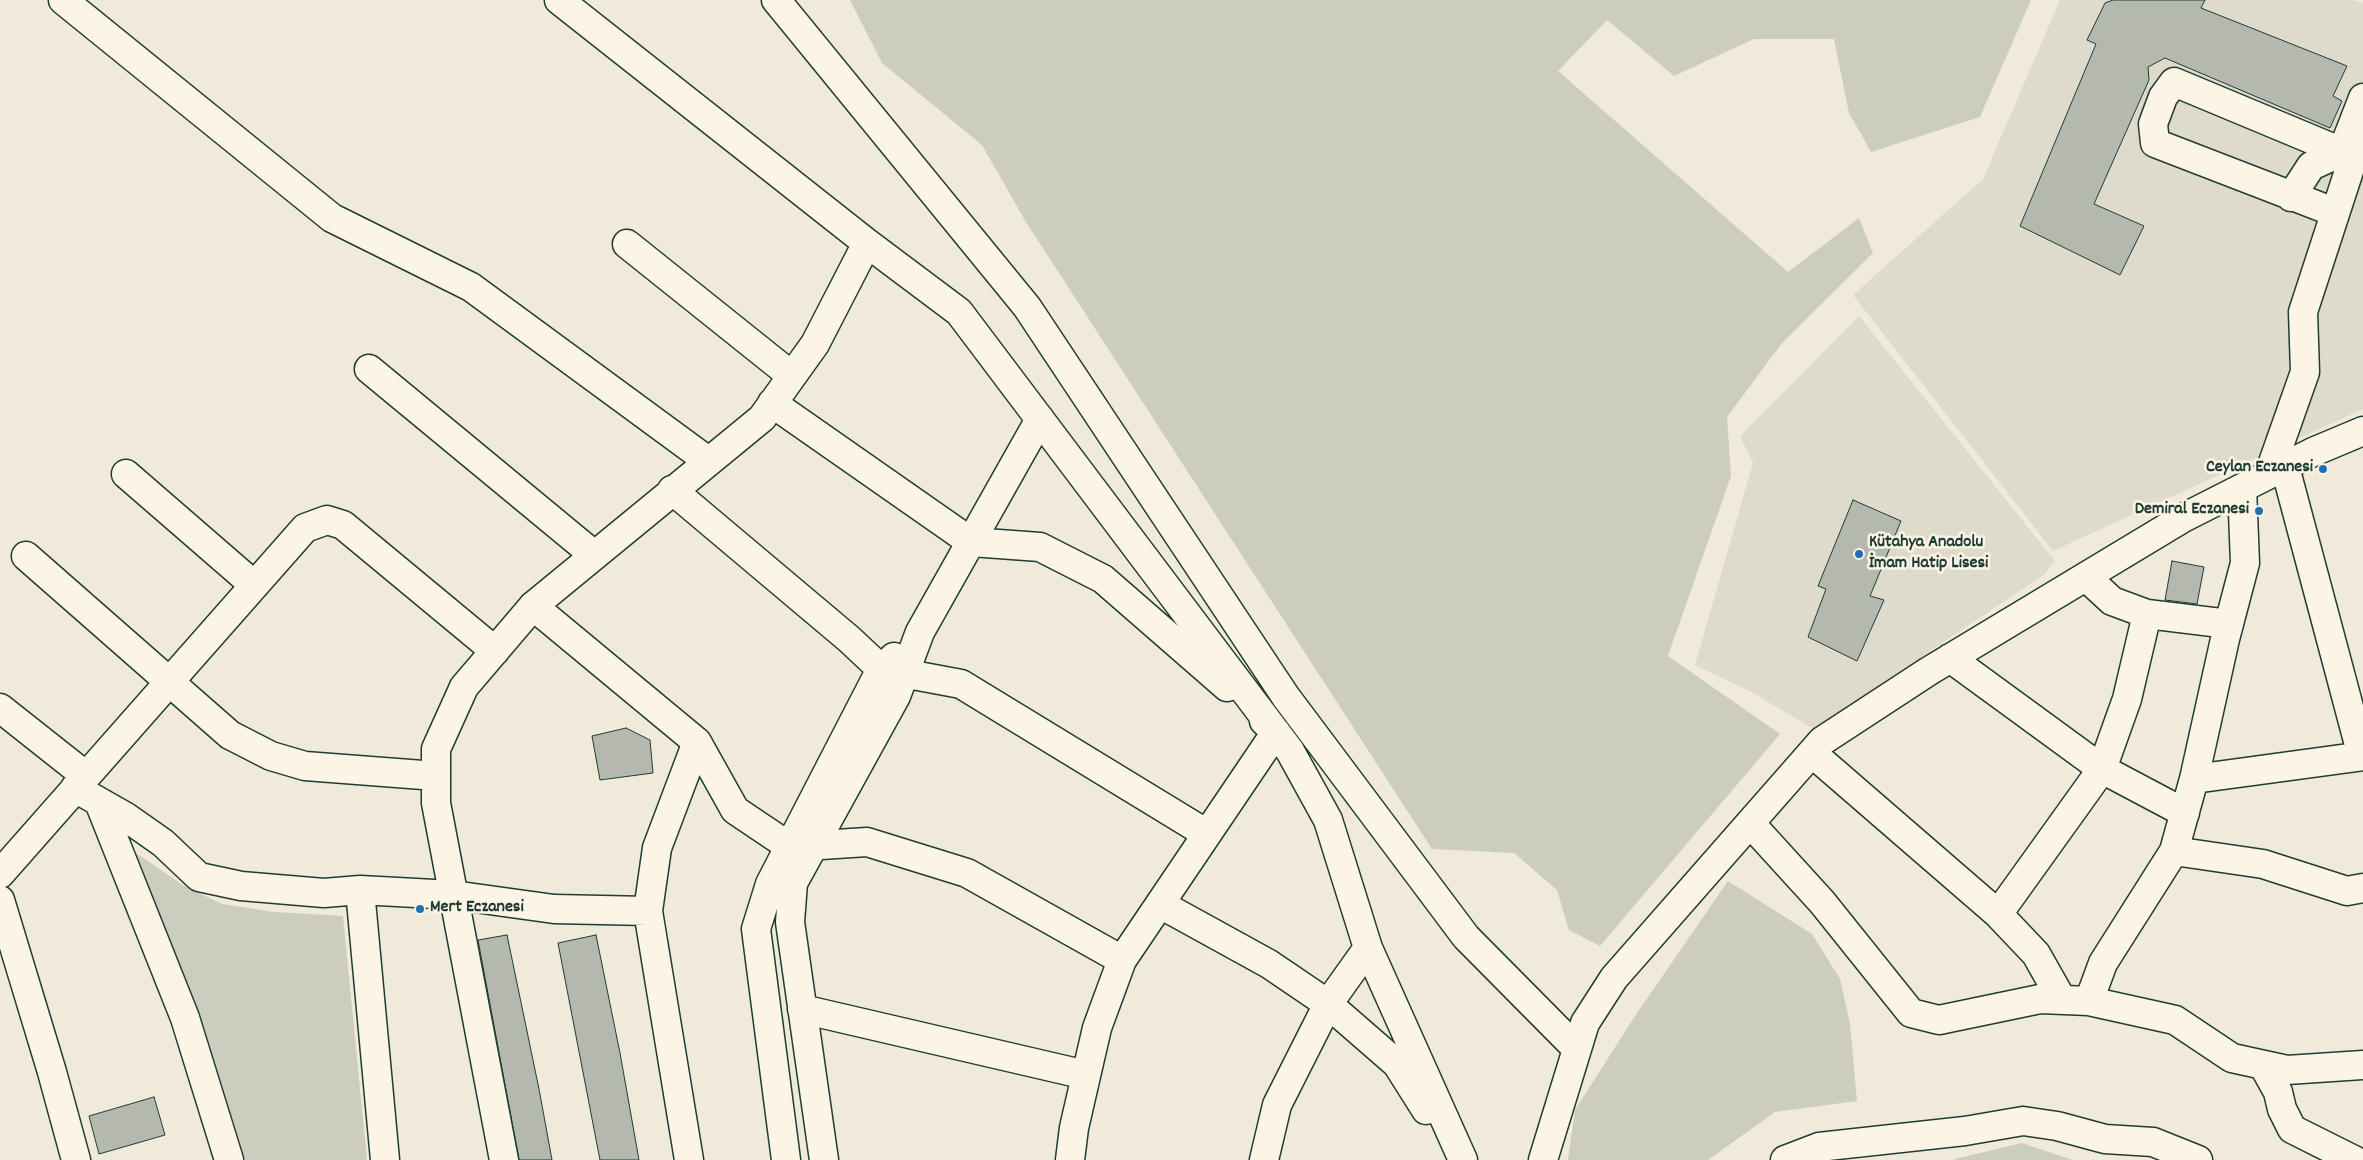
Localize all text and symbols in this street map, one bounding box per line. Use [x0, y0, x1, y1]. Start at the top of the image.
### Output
place label: Ceylan Eczanesi [2206, 458, 2313, 480]
marker: Ceylan Eczanesi [2317, 463, 2329, 475]
place label: Demiral Eczanesi [2135, 500, 2249, 522]
marker: Demiral Eczanesi [2253, 505, 2265, 517]
place label: Kütahya Anadolu İmam Hatip Lisesi [1869, 533, 1988, 576]
marker: Kütahya Anadolu İmam Hatip Lisesi [1853, 548, 1865, 560]
place label: Mert Eczanesi [430, 898, 524, 920]
marker: Mert Eczanesi [414, 903, 426, 915]

